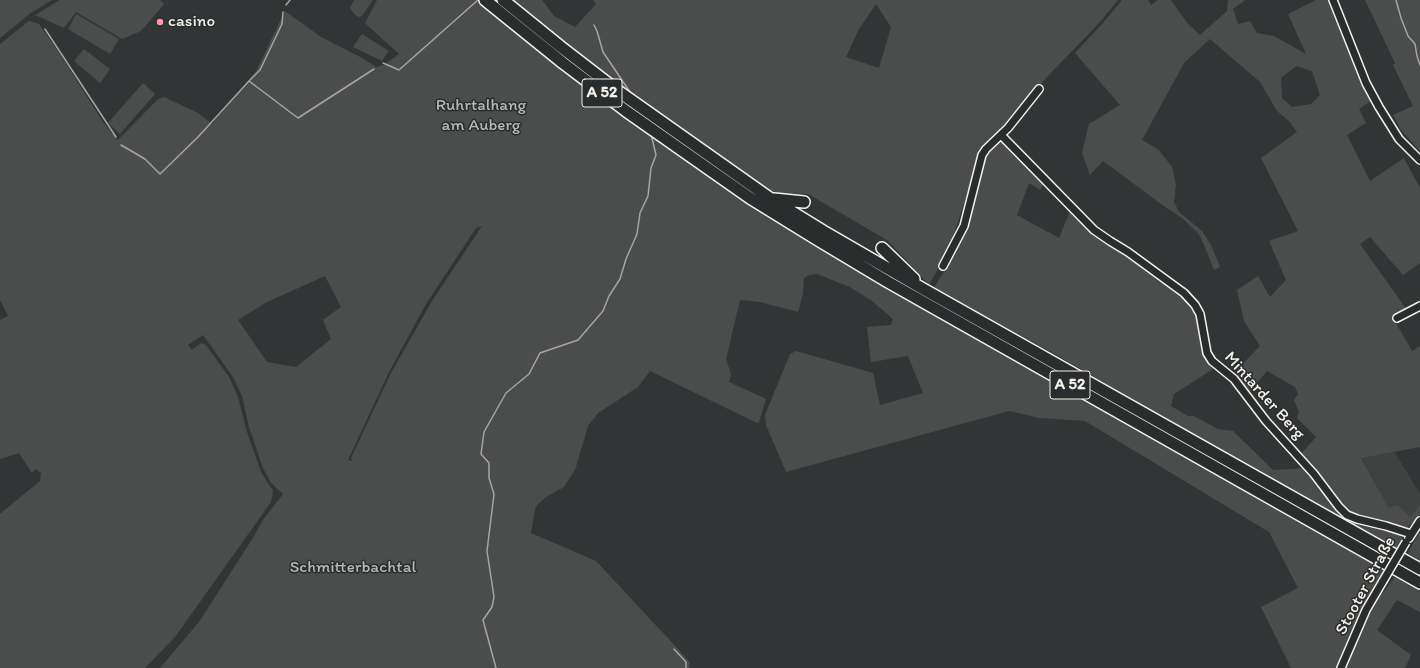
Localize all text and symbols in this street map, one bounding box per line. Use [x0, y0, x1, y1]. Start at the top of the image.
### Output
place label: casino [168, 12, 215, 32]
marker: casino [155, 17, 165, 27]
road number: A 52 [582, 79, 622, 107]
park label: Ruhrtalhang am Auberg [436, 96, 526, 136]
street label: Mintarder Berg [1219, 348, 1309, 444]
road number: A 52 [1050, 371, 1090, 399]
street label: Stooter Straße [1332, 533, 1400, 639]
park label: Schmitterbachtal [290, 558, 416, 578]

